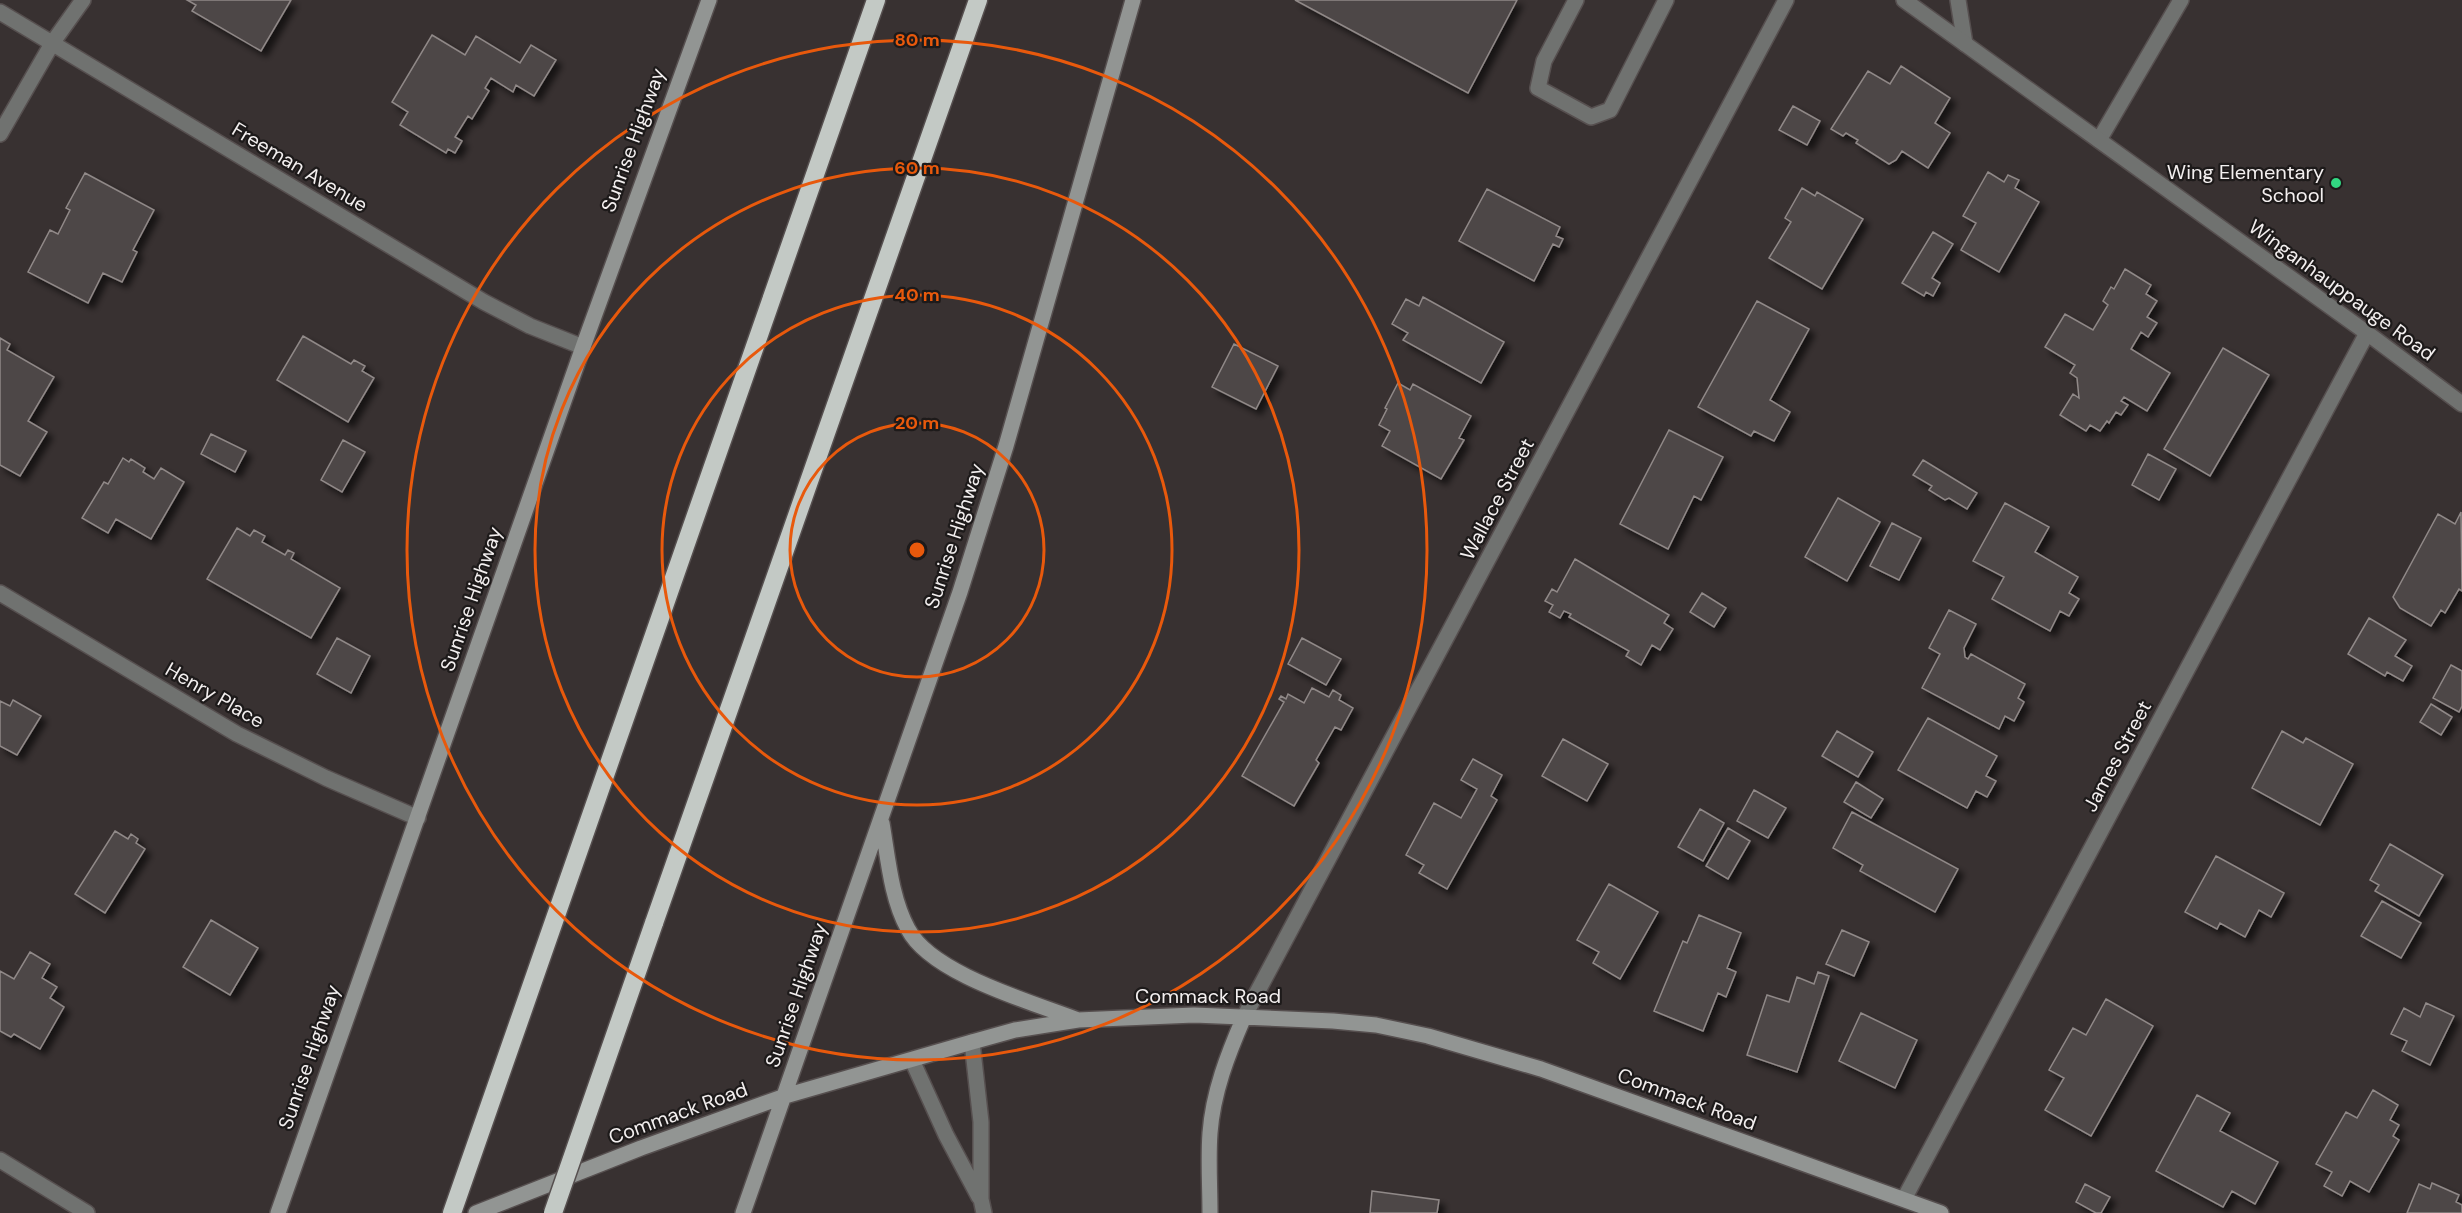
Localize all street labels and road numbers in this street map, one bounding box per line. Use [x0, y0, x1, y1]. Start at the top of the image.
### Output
street label: Sunrise Highway [595, 65, 671, 215]
street label: Freeman Avenue [227, 116, 373, 218]
street label: Winganhauppauge Road [2244, 214, 2440, 366]
street label: Wallace Street [1454, 434, 1540, 564]
street label: Sunrise Highway [918, 460, 990, 612]
street label: Sunrise Highway [434, 523, 508, 675]
street label: Henry Place [161, 656, 269, 734]
street label: James Street [2077, 696, 2157, 816]
street label: Sunrise Highway [759, 919, 833, 1071]
street label: Sunrise Highway [272, 981, 346, 1133]
street label: Commack Road [1135, 983, 1281, 1009]
street label: Commack Road [1614, 1062, 1760, 1136]
street label: Commack Road [605, 1076, 751, 1150]

